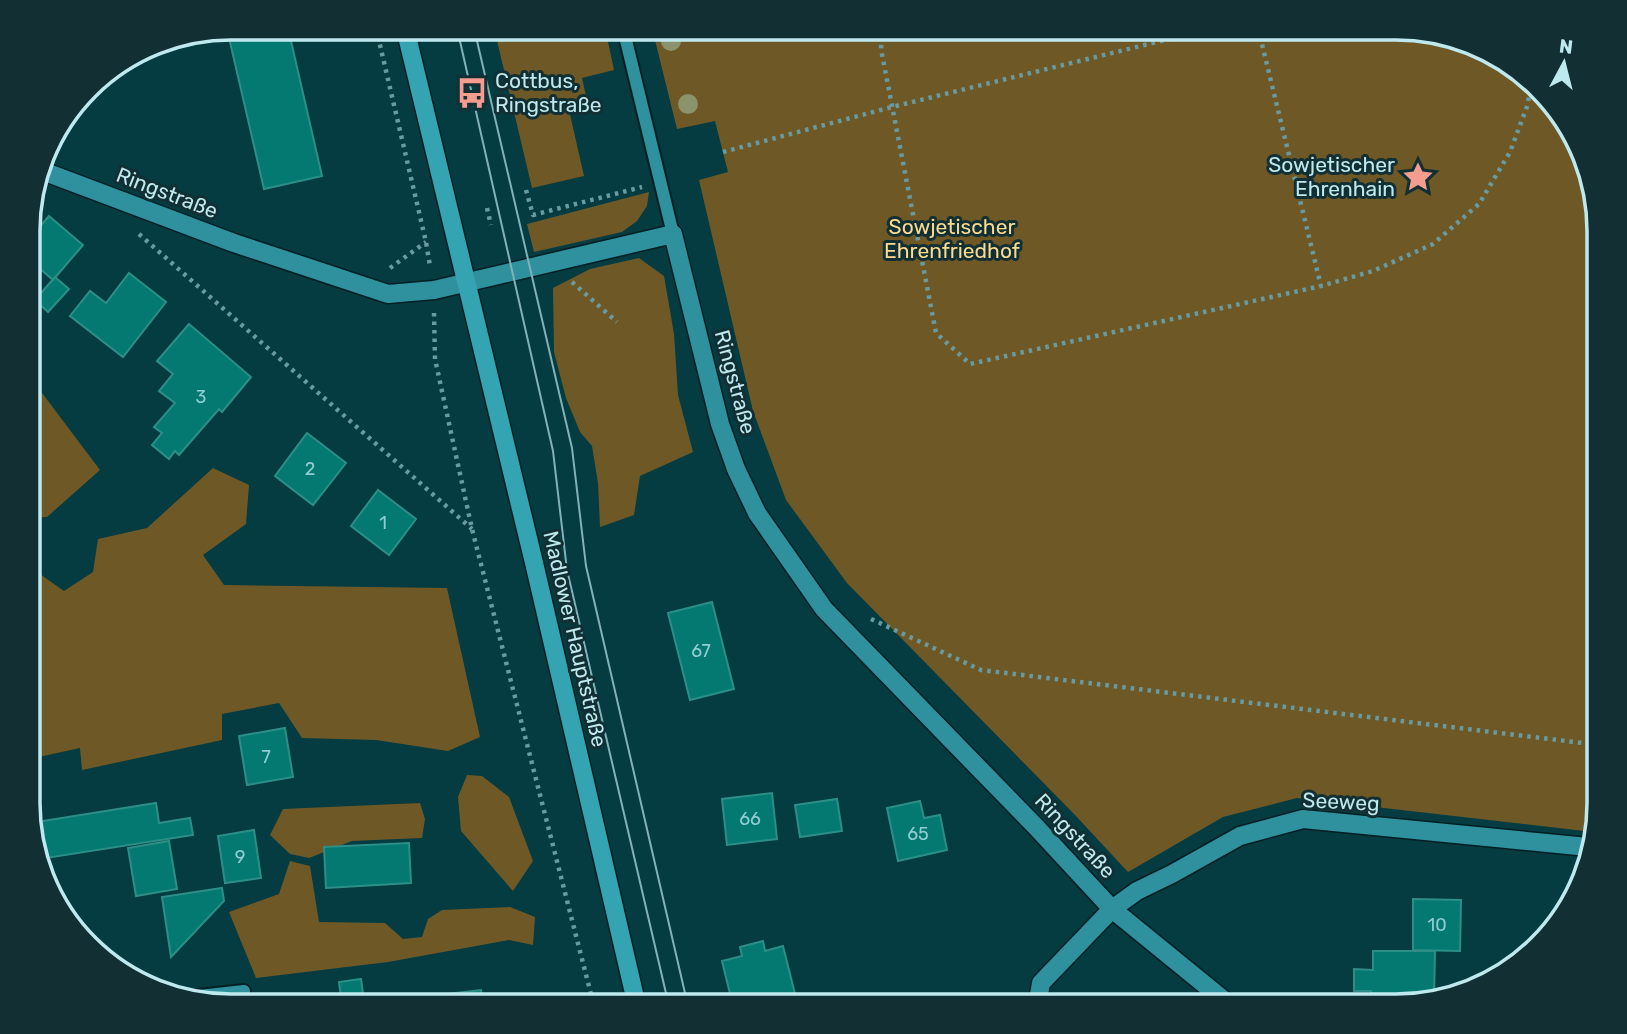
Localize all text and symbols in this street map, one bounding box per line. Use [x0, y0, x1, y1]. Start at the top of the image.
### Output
north arrow [1529, 28, 1599, 98]
text: N [1558, 34, 1574, 59]
place label: Cottbus, Ringstraße [495, 68, 602, 117]
bus stop icon: Cottbus, Ringstraße [455, 76, 489, 110]
place label: Sowjetischer Ehrenhain [1268, 152, 1395, 201]
place icon: Sowjetischer Ehrenhain [1401, 160, 1435, 194]
street label: Ringstraße [113, 162, 221, 223]
park label: Sowjetischer Ehrenfriedhof [884, 214, 1020, 263]
street label: Ringstraße [710, 327, 761, 437]
house number: 3 [196, 386, 206, 408]
house number: 2 [305, 458, 315, 480]
house number: 1 [379, 512, 387, 534]
street label: Madlower Hauptstraße [538, 528, 613, 749]
house number: 67 [691, 640, 711, 662]
house number: 7 [261, 746, 271, 768]
street label: Seeweg [1302, 787, 1380, 816]
street label: Ringstraße [1030, 788, 1121, 883]
house number: 66 [739, 808, 761, 830]
house number: 65 [907, 823, 929, 845]
house number: 9 [235, 846, 245, 868]
house number: 10 [1427, 914, 1447, 936]

